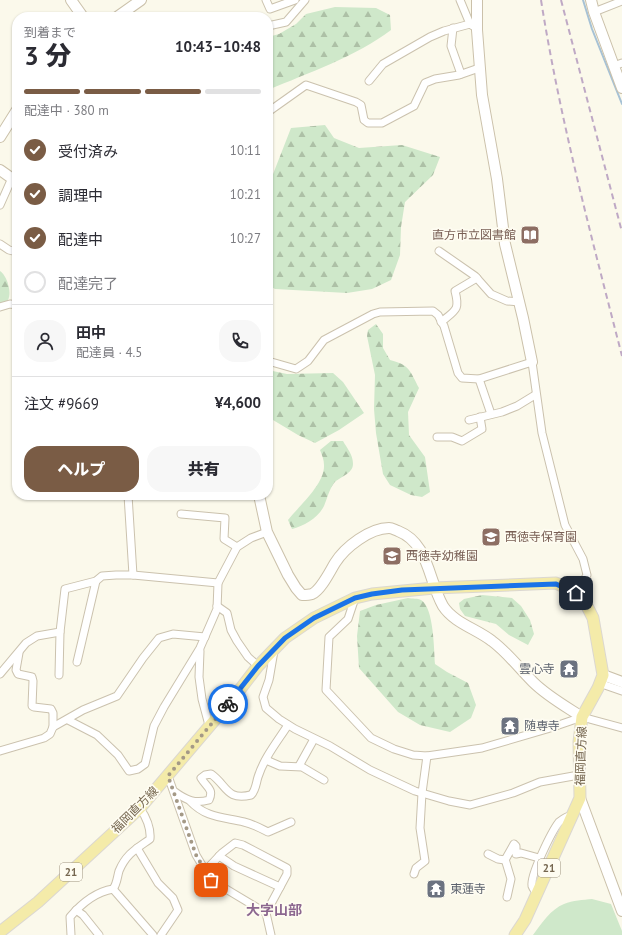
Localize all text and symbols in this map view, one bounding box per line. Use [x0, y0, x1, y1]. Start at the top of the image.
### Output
text: 到着まで [24, 24, 76, 41]
text: 10:43–10:48 [175, 37, 261, 56]
text: 3 分 [24, 39, 71, 72]
text: 配達中 · 380 m [24, 102, 109, 119]
icon: check [24, 139, 46, 161]
text: 受付済み [58, 142, 118, 161]
text: 10:11 [230, 142, 261, 159]
icon: check [24, 183, 46, 205]
text: 調理中 [58, 186, 103, 205]
text: 10:21 [230, 186, 261, 203]
library icon: 直方市立図書館 [519, 224, 541, 246]
icon: check [24, 227, 46, 249]
place label: 直方市立図書館 [432, 227, 516, 242]
text: 配達中 [58, 230, 103, 249]
text: 10:27 [230, 230, 261, 247]
text: 配達完了 [58, 274, 118, 293]
button: person [24, 320, 66, 362]
button: phone [219, 320, 261, 362]
text: 田中 [76, 323, 106, 342]
text: 配達員 · 4.5 [76, 344, 142, 361]
text: ¥4,600 [215, 393, 261, 412]
text: 注文 #9669 [24, 394, 99, 413]
button: ヘルプ [24, 446, 139, 492]
button: 共有 [147, 446, 261, 492]
school or university icon: 西徳寺保育園 [480, 526, 502, 548]
place label: 西徳寺保育園 [505, 529, 577, 544]
school or university icon: 西徳寺幼稚園 [381, 545, 403, 567]
place label: 西徳寺幼稚園 [406, 548, 478, 563]
pin [559, 576, 593, 610]
icon: home [565, 582, 587, 604]
temple icon: 雲心寺 [558, 658, 580, 680]
place label: 雲心寺 [519, 661, 555, 676]
courier [208, 684, 248, 724]
icon: bike [217, 693, 239, 715]
temple icon: 随専寺 [499, 715, 521, 737]
place label: 随専寺 [524, 718, 560, 733]
street label: 福岡直方線 [572, 726, 589, 786]
street label: 福岡直方線 [108, 783, 161, 836]
road number: 21 [538, 859, 560, 877]
road number: 21 [60, 863, 82, 881]
pin [194, 863, 228, 897]
icon: bag [200, 869, 222, 891]
temple icon: 東蓮寺 [425, 878, 447, 900]
place label: 東蓮寺 [450, 881, 486, 896]
district label: 大字山部 [246, 901, 302, 919]

